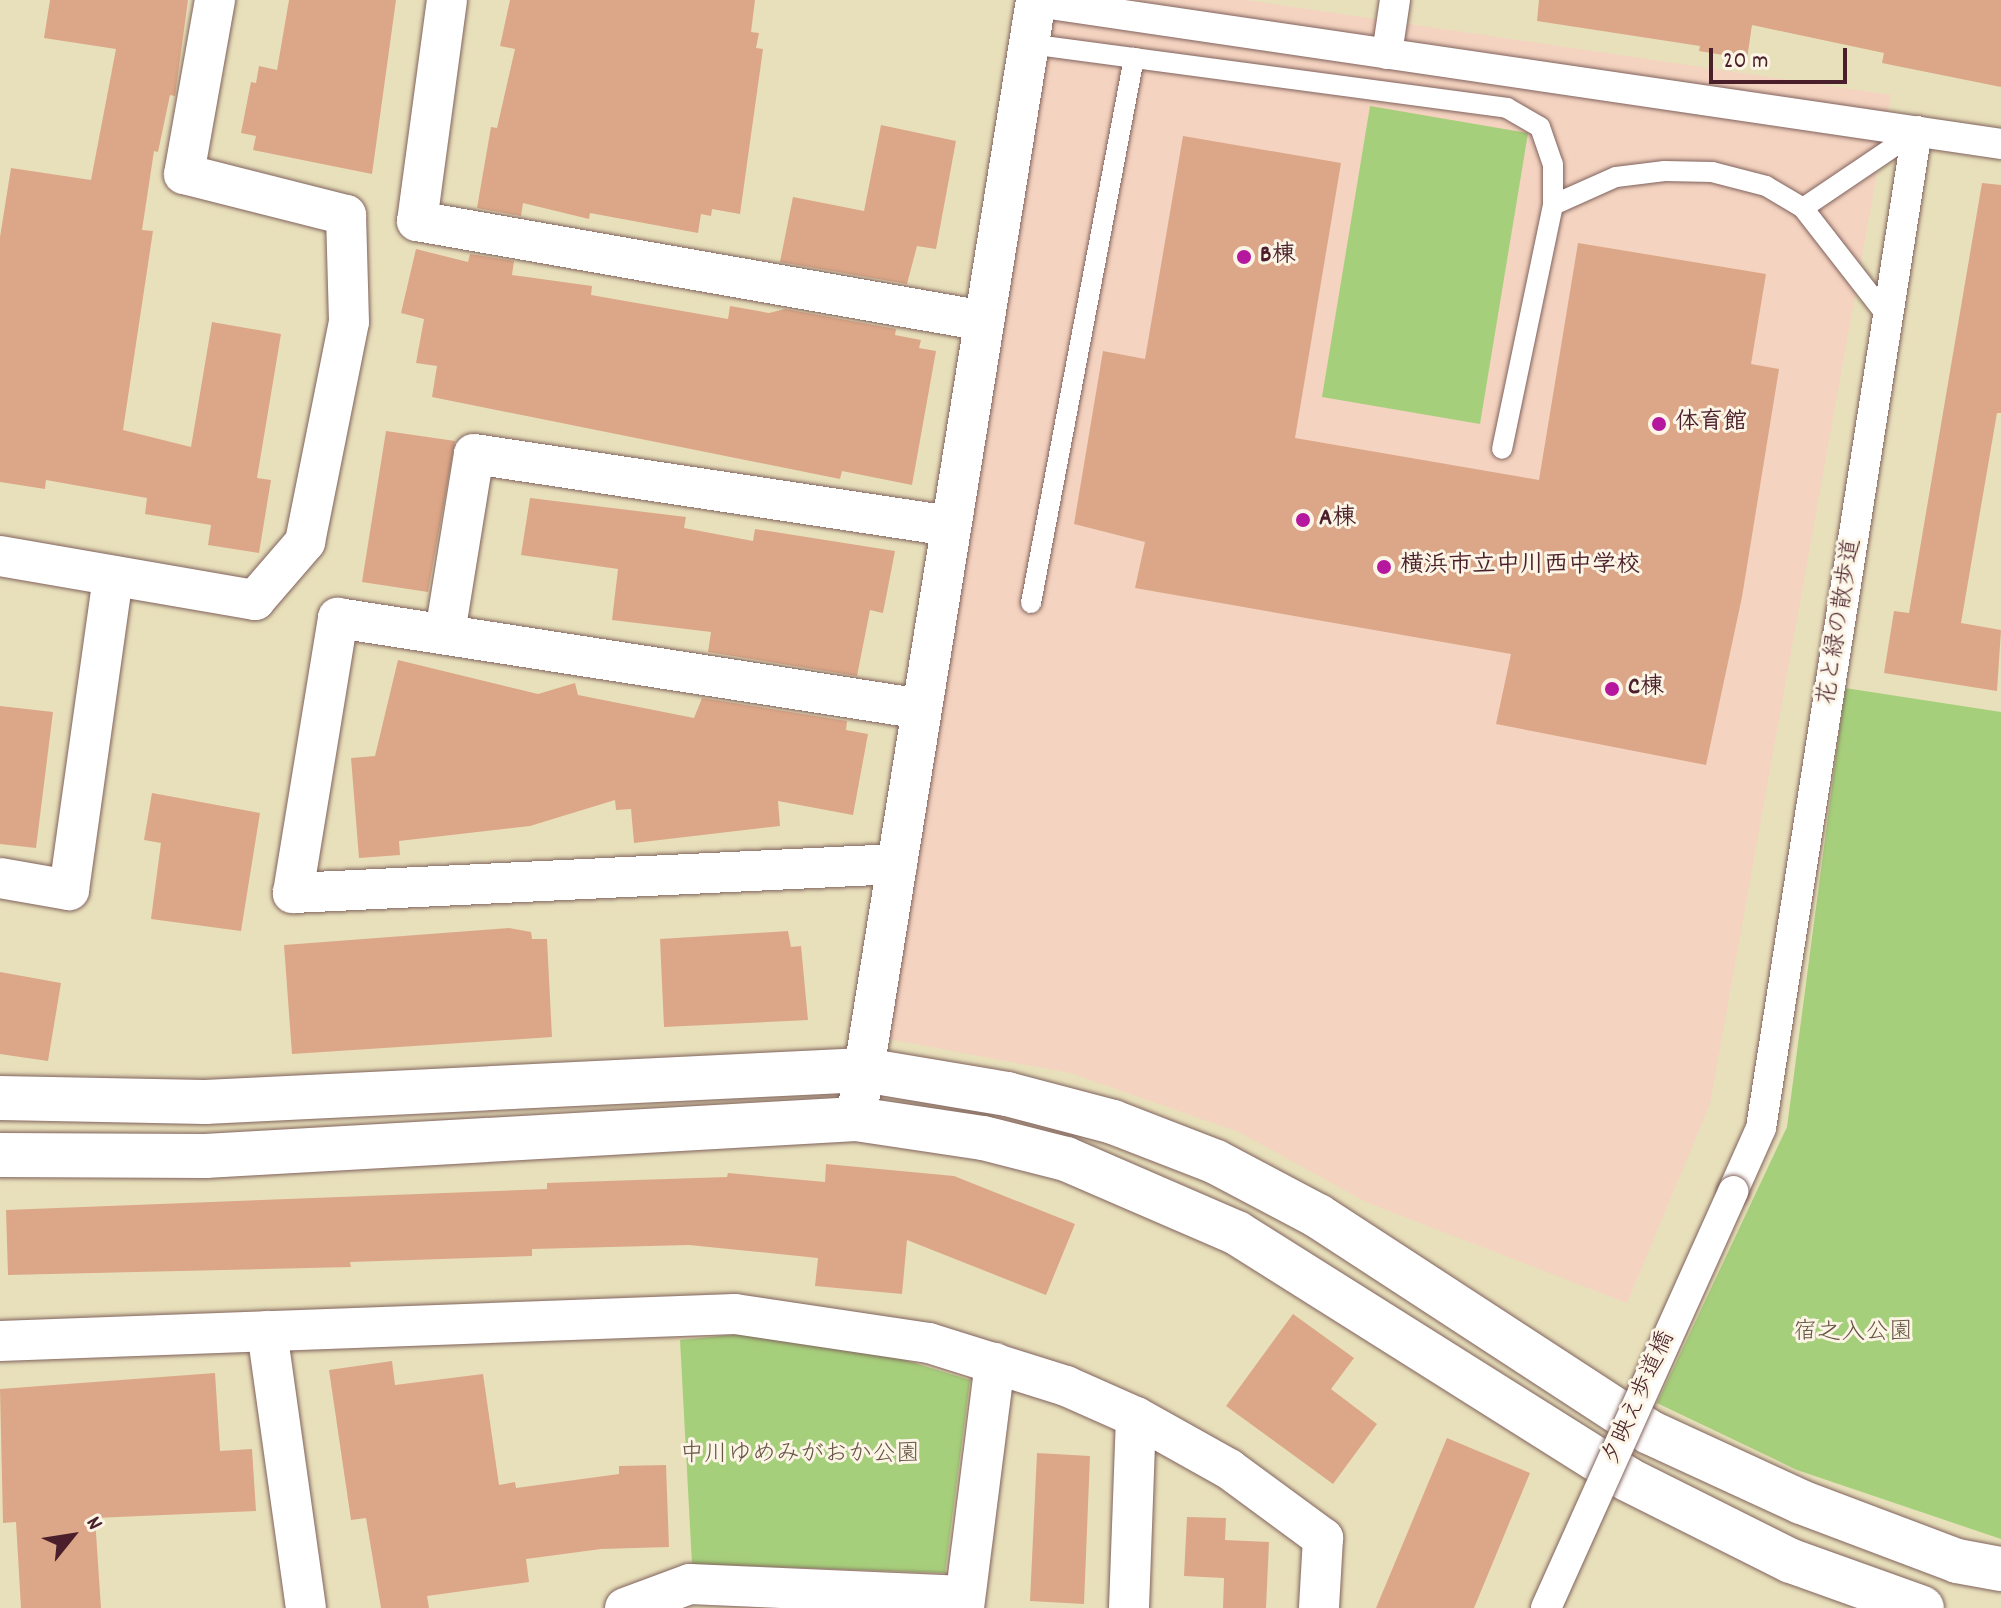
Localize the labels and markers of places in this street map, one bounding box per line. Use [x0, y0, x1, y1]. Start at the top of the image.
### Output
place label: B棟 [1260, 243, 1295, 271]
marker: B棟 [1235, 248, 1253, 266]
place label: 体育館 [1675, 410, 1747, 438]
marker: 体育館 [1650, 415, 1668, 433]
place label: A棟 [1319, 506, 1356, 534]
marker: A棟 [1294, 511, 1312, 529]
place label: 横浜市立中川西中学校 [1400, 553, 1640, 581]
marker: 横浜市立中川西中学校 [1375, 558, 1393, 576]
place label: C棟 [1628, 675, 1664, 703]
marker: C棟 [1603, 680, 1621, 698]

